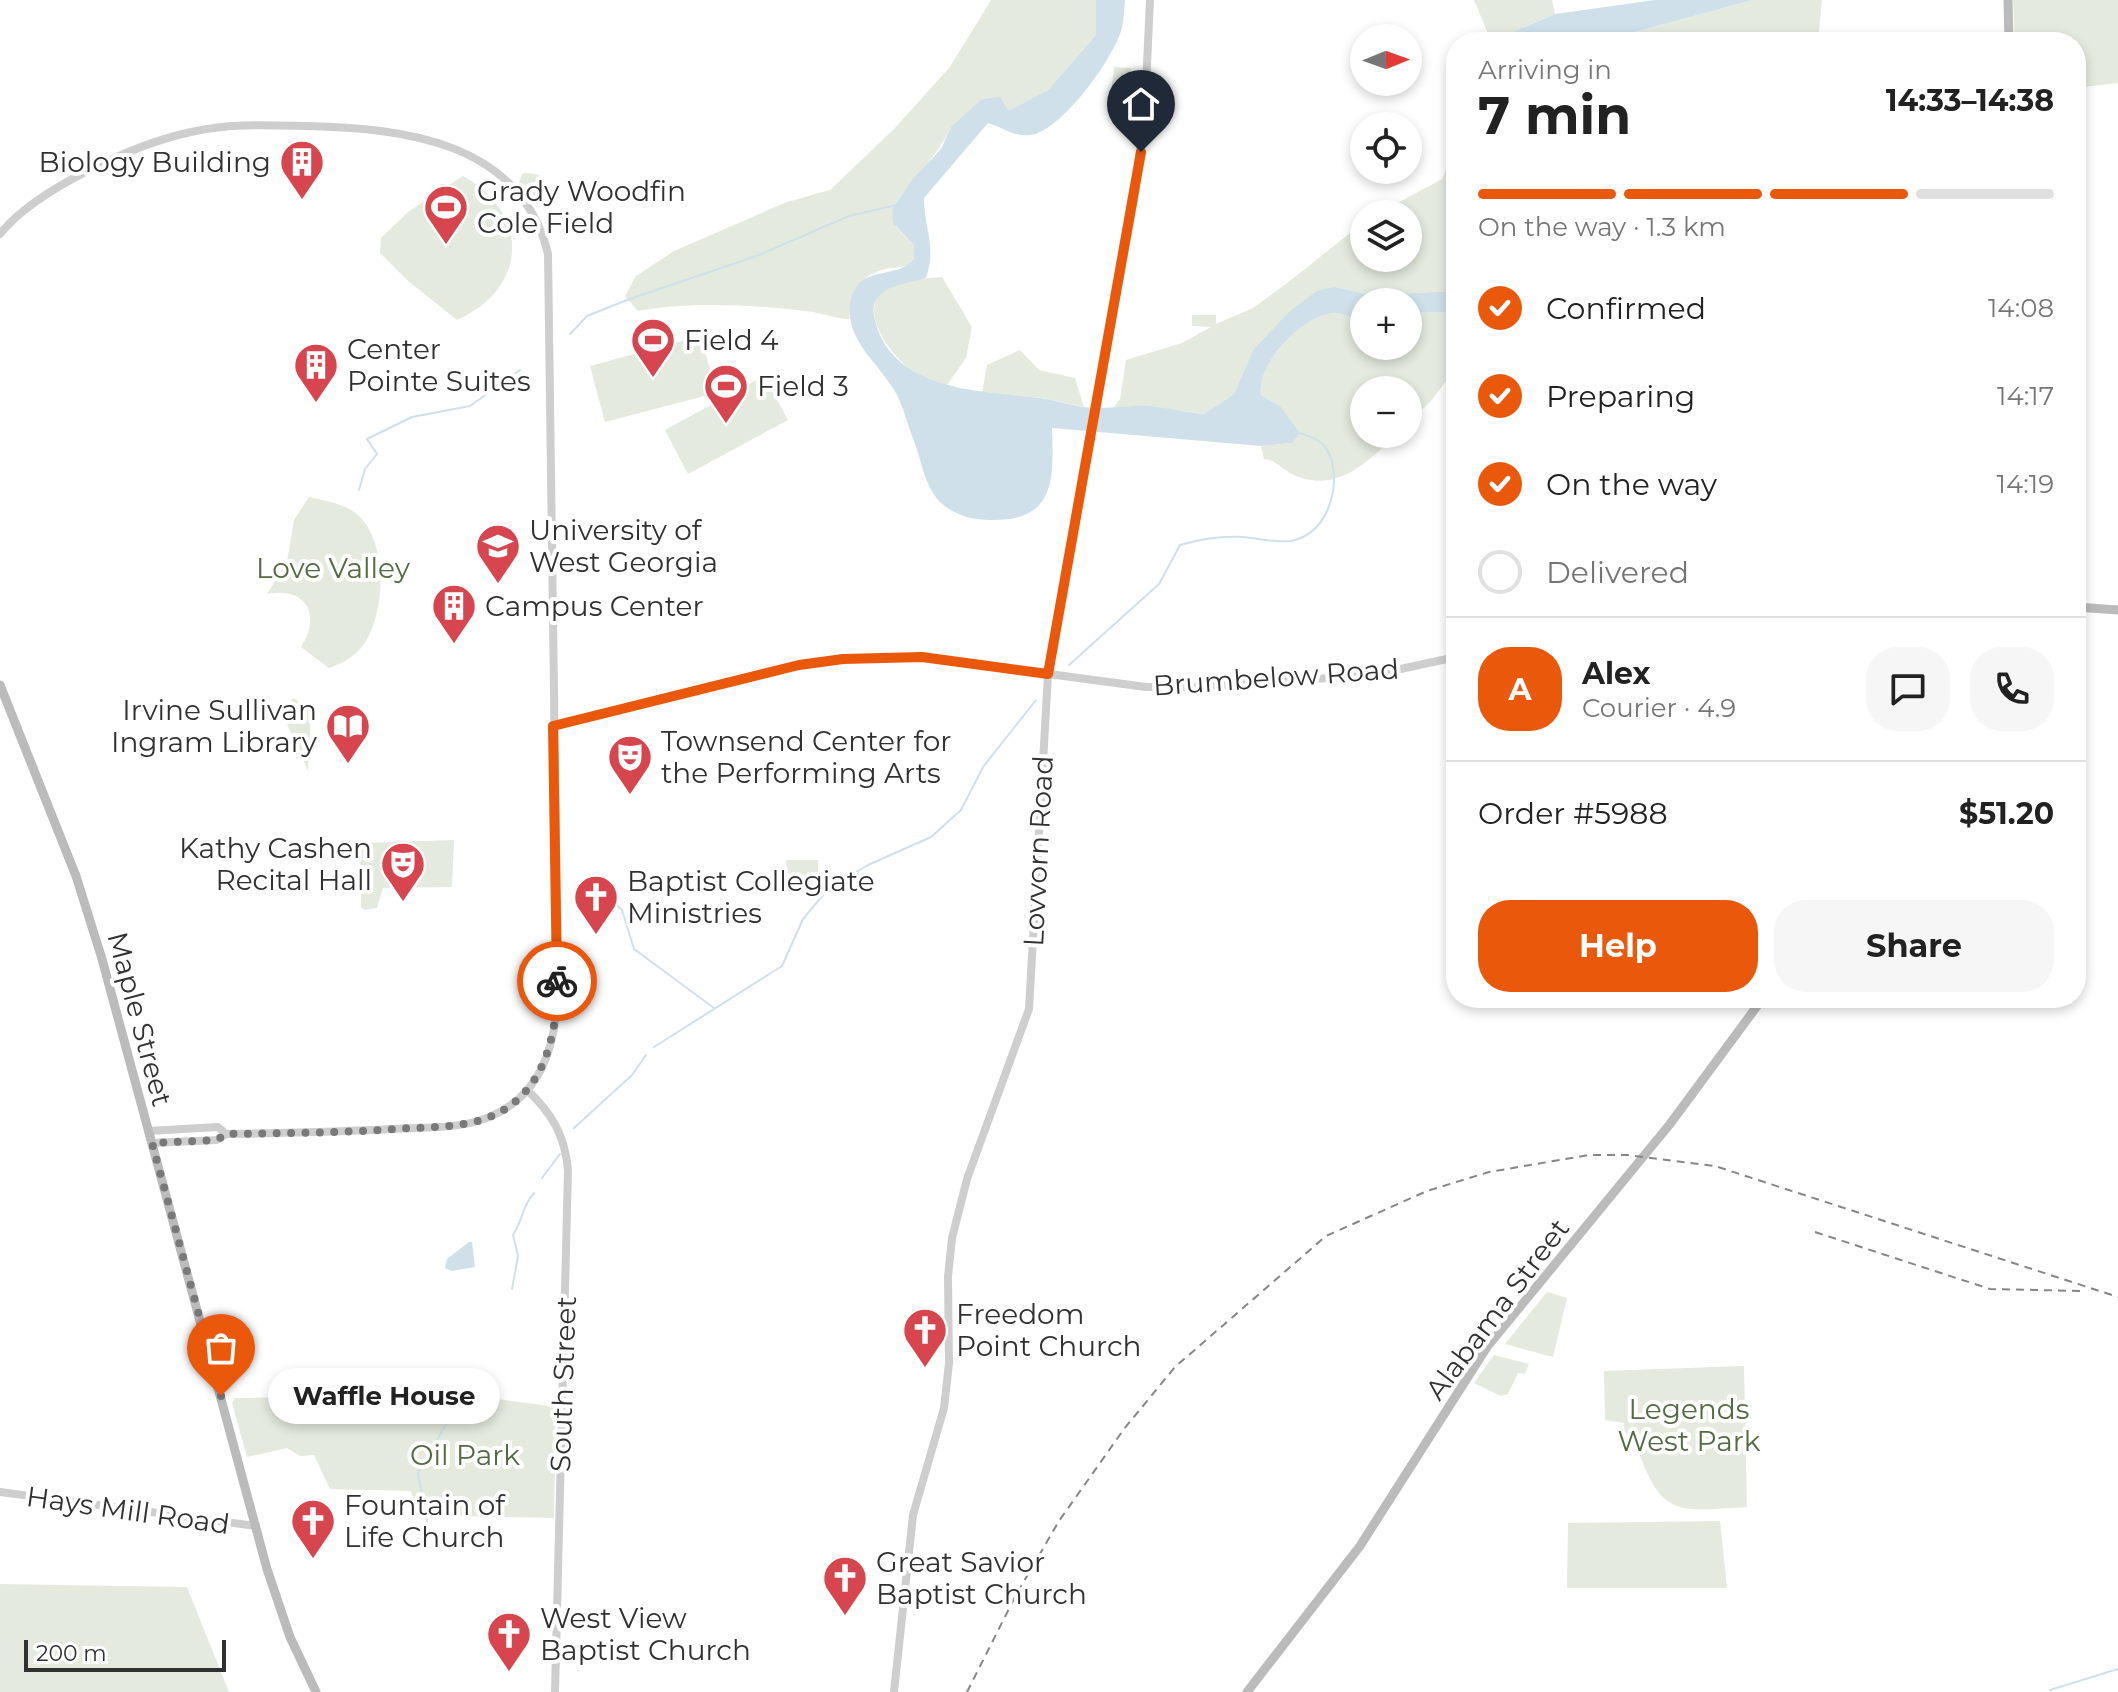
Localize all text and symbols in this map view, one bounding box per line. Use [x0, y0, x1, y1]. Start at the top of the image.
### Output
north arrow [1350, 24, 1422, 96]
map controls [1350, 24, 1422, 448]
text: Arriving in [1478, 54, 1612, 86]
pin [1107, 70, 1175, 152]
icon: home [1119, 82, 1163, 126]
text: 14:33–14:38 [1886, 82, 2054, 119]
text: 7 min [1478, 84, 1631, 147]
button: locate [1350, 112, 1422, 184]
building icon: Biology Building [278, 138, 326, 201]
place label: Biology Building [39, 145, 271, 179]
place label: Grady Woodfin Cole Field [477, 174, 686, 240]
sports icon: Grady Woodfin Cole Field [422, 183, 470, 246]
button: layers [1350, 200, 1422, 272]
text: On the way · 1.3 km [1478, 211, 1726, 243]
icon: check [1478, 286, 1522, 330]
button: + [1350, 288, 1422, 360]
text: Confirmed [1546, 290, 1706, 327]
text: 14:08 [1988, 292, 2054, 324]
sports icon: Field 4 [629, 316, 677, 379]
place label: Field 4 [684, 323, 779, 357]
place label: Center Pointe Suites [347, 332, 531, 398]
building icon: Center Pointe Suites [292, 341, 340, 404]
sports icon: Field 3 [702, 362, 750, 425]
place label: Field 3 [757, 369, 849, 403]
icon: check [1478, 374, 1522, 418]
button: − [1350, 376, 1422, 448]
text: Preparing [1546, 378, 1695, 415]
text: 14:17 [1997, 380, 2054, 412]
icon: check [1478, 462, 1522, 506]
text: On the way [1546, 466, 1717, 503]
text: 14:19 [1997, 468, 2054, 500]
place label: University of West Georgia [529, 513, 718, 579]
school or university icon: University of West Georgia [474, 522, 522, 585]
park label: Love Valley [256, 551, 411, 585]
text: Delivered [1546, 554, 1689, 591]
building icon: Campus Center [430, 582, 478, 645]
place label: Campus Center [485, 589, 704, 623]
button: chat [1866, 647, 1950, 731]
button: phone [1970, 647, 2054, 731]
street label: Brumbelow Road [1152, 651, 1400, 703]
text: Alex [1582, 655, 1650, 692]
text: A [1509, 671, 1531, 708]
text: Courier · 4.9 [1582, 692, 1736, 724]
place label: Irvine Sullivan Ingram Library [111, 693, 318, 759]
library icon: Irvine Sullivan Ingram Library [324, 702, 372, 765]
place label: Townsend Center for the Performing Arts [661, 724, 951, 790]
theatre icon: Townsend Center for the Performing Arts [606, 733, 654, 796]
street label: Lovvorn Road [1016, 755, 1060, 947]
text: Order #5988 [1478, 795, 1668, 832]
text: $51.20 [1959, 795, 2054, 832]
place label: Kathy Cashen Recital Hall [179, 831, 372, 897]
theatre icon: Kathy Cashen Recital Hall [379, 840, 427, 903]
place label: Baptist Collegiate Ministries [627, 864, 875, 930]
church icon: Baptist Collegiate Ministries [572, 873, 620, 936]
button: Help [1478, 900, 1758, 992]
button: Share [1774, 900, 2054, 992]
street label: Maple Street [100, 928, 180, 1110]
courier [517, 941, 597, 1021]
icon: bike [535, 959, 579, 1003]
street label: Alabama Street [1418, 1212, 1576, 1406]
street label: South Street [543, 1296, 583, 1472]
place label: Freedom Point Church [956, 1297, 1141, 1363]
church icon: Freedom Point Church [901, 1306, 949, 1369]
pin [187, 1314, 255, 1396]
icon: bag [199, 1326, 243, 1370]
callout: Waffle House [269, 1368, 501, 1424]
text: Waffle House [293, 1380, 475, 1412]
park label: Legends West Park [1618, 1392, 1761, 1458]
park label: Oil Park [410, 1438, 520, 1472]
street label: Hays Mill Road [24, 1479, 232, 1541]
place label: Fountain of Life Church [344, 1488, 506, 1554]
church icon: Fountain of Life Church [289, 1497, 337, 1560]
place label: Great Savior Baptist Church [876, 1545, 1087, 1611]
church icon: Great Savior Baptist Church [821, 1554, 869, 1617]
place label: West View Baptist Church [540, 1601, 751, 1667]
church icon: West View Baptist Church [485, 1610, 533, 1673]
scale bar [24, 1636, 226, 1672]
text: 200 m [36, 1640, 107, 1667]

